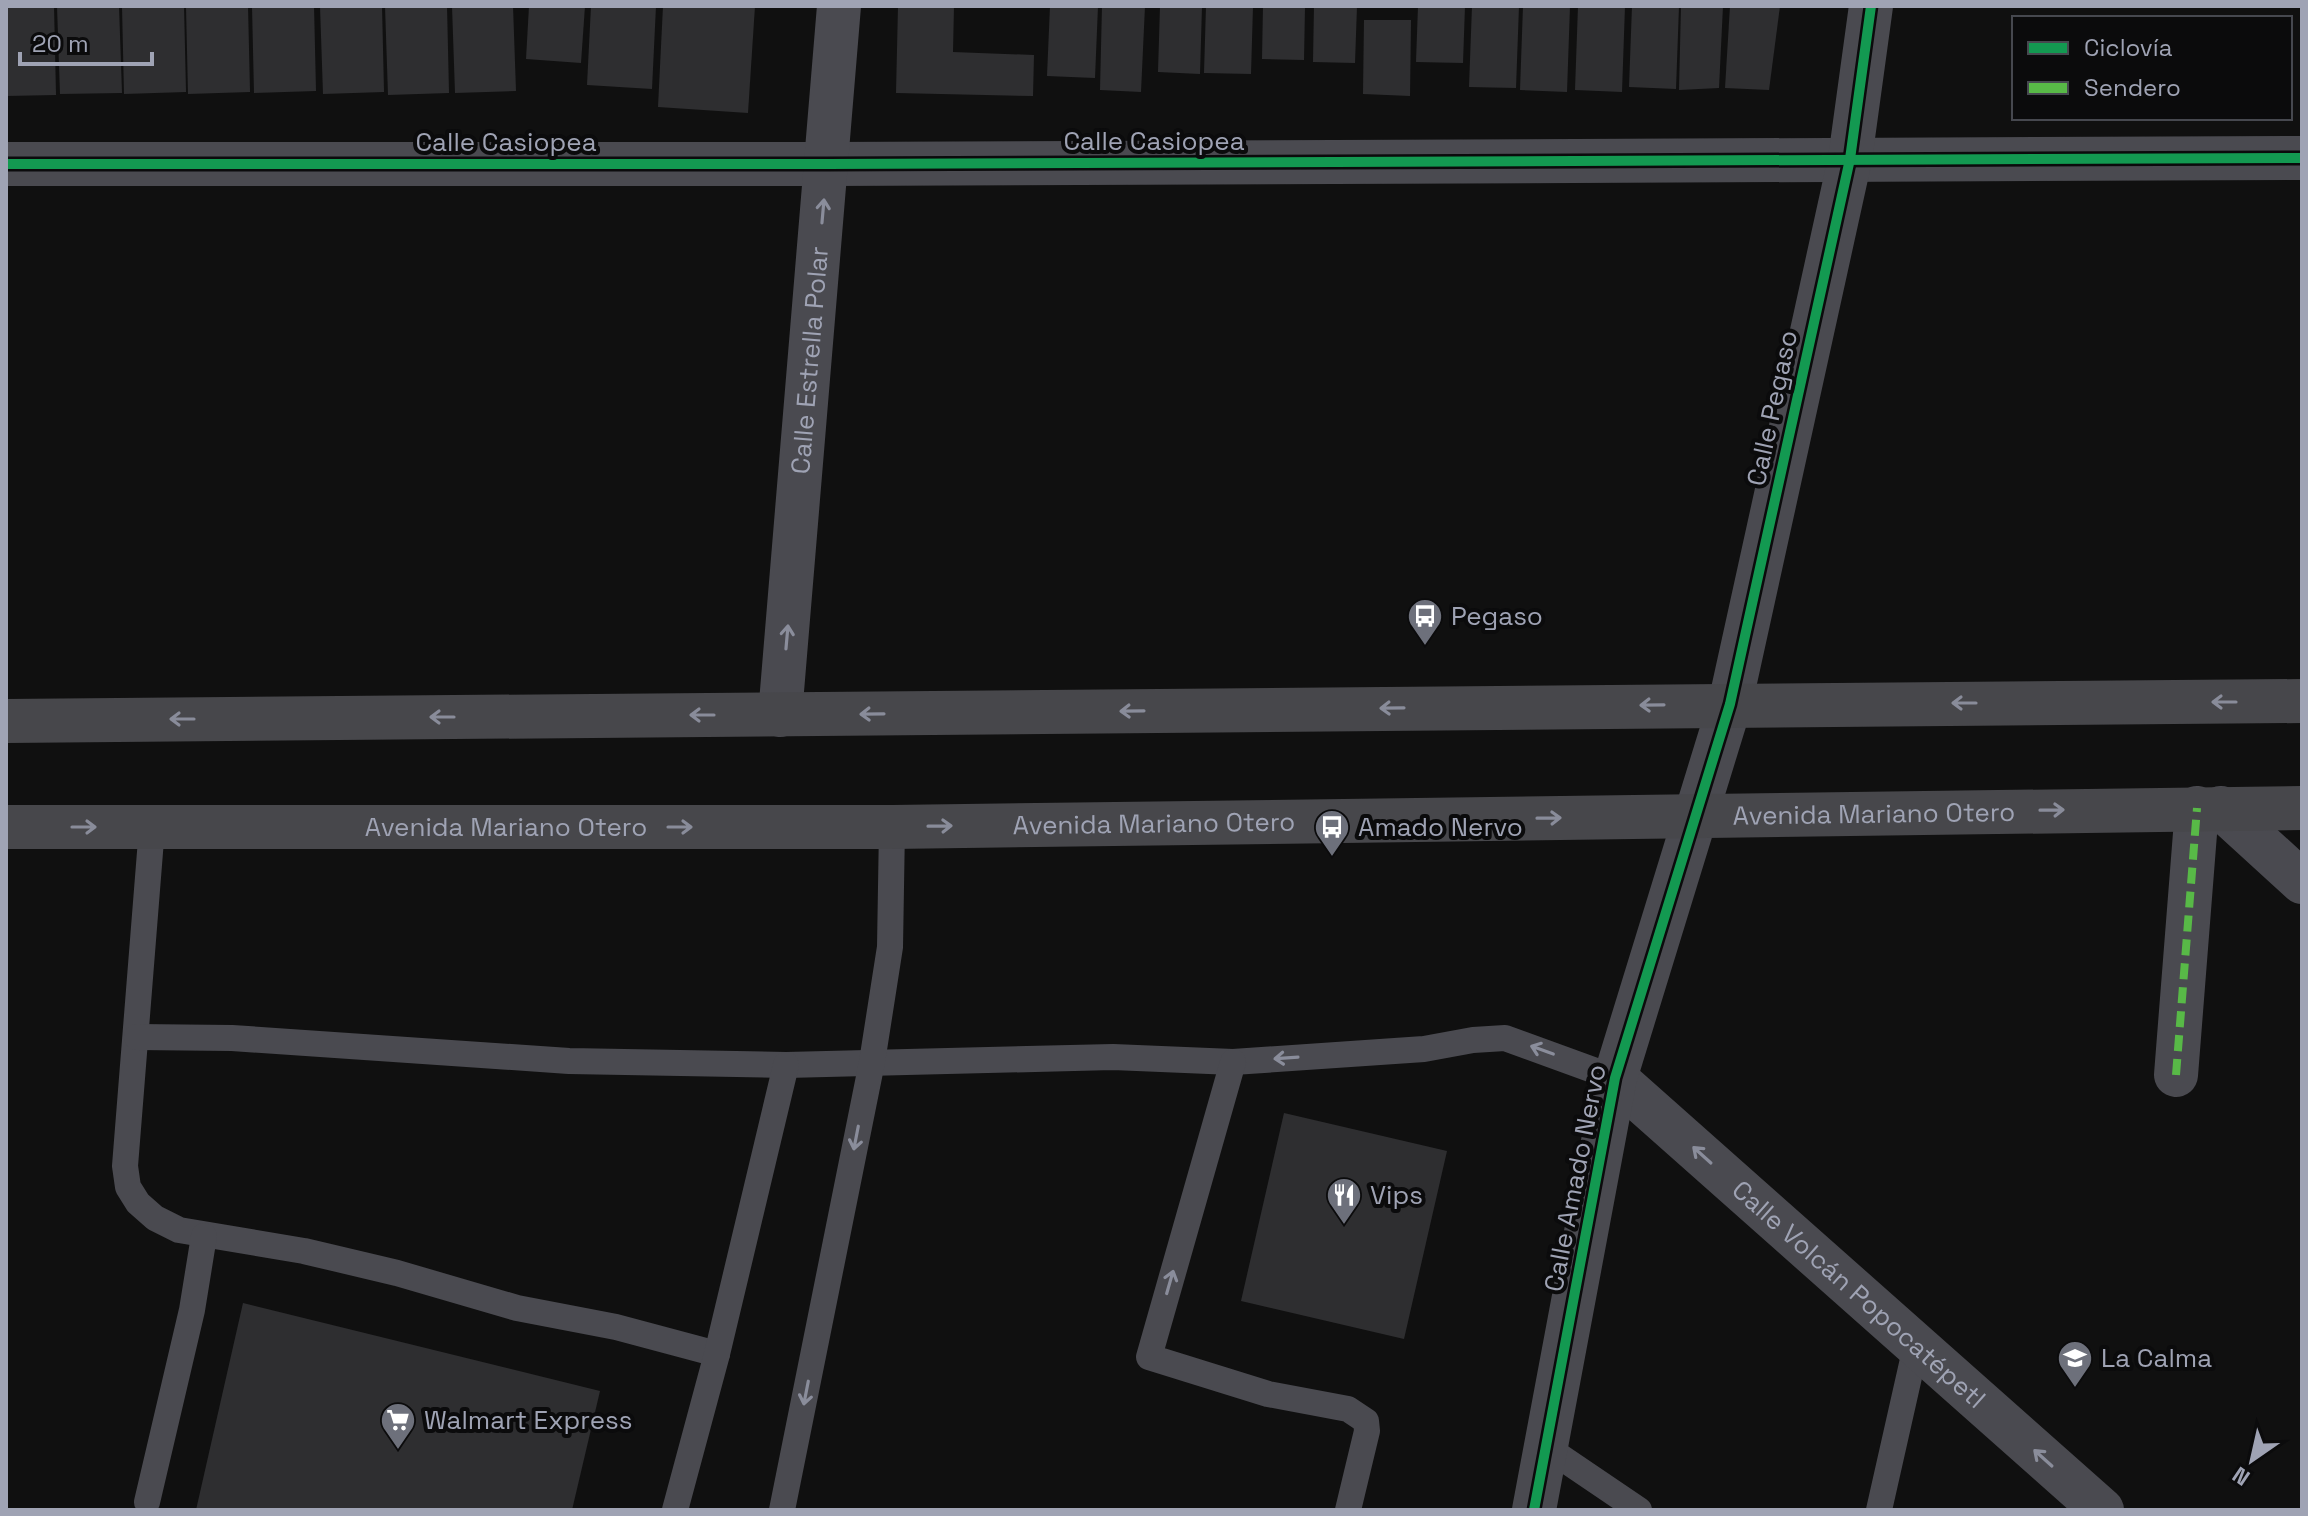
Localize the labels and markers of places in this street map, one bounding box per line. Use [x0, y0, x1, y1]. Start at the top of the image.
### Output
bus stop icon: Pegaso [1406, 597, 1444, 647]
place label: Pegaso [1451, 599, 1543, 633]
bus stop icon: Amado Nervo [1313, 808, 1351, 858]
place label: Amado Nervo [1358, 810, 1523, 844]
restaurant icon: Vips [1325, 1176, 1363, 1226]
place label: Vips [1370, 1178, 1423, 1212]
school or university icon: La Calma [2056, 1339, 2094, 1389]
place label: La Calma [2101, 1341, 2212, 1375]
supermarket icon: Walmart Express [379, 1401, 417, 1451]
place label: Walmart Express [424, 1403, 633, 1437]

